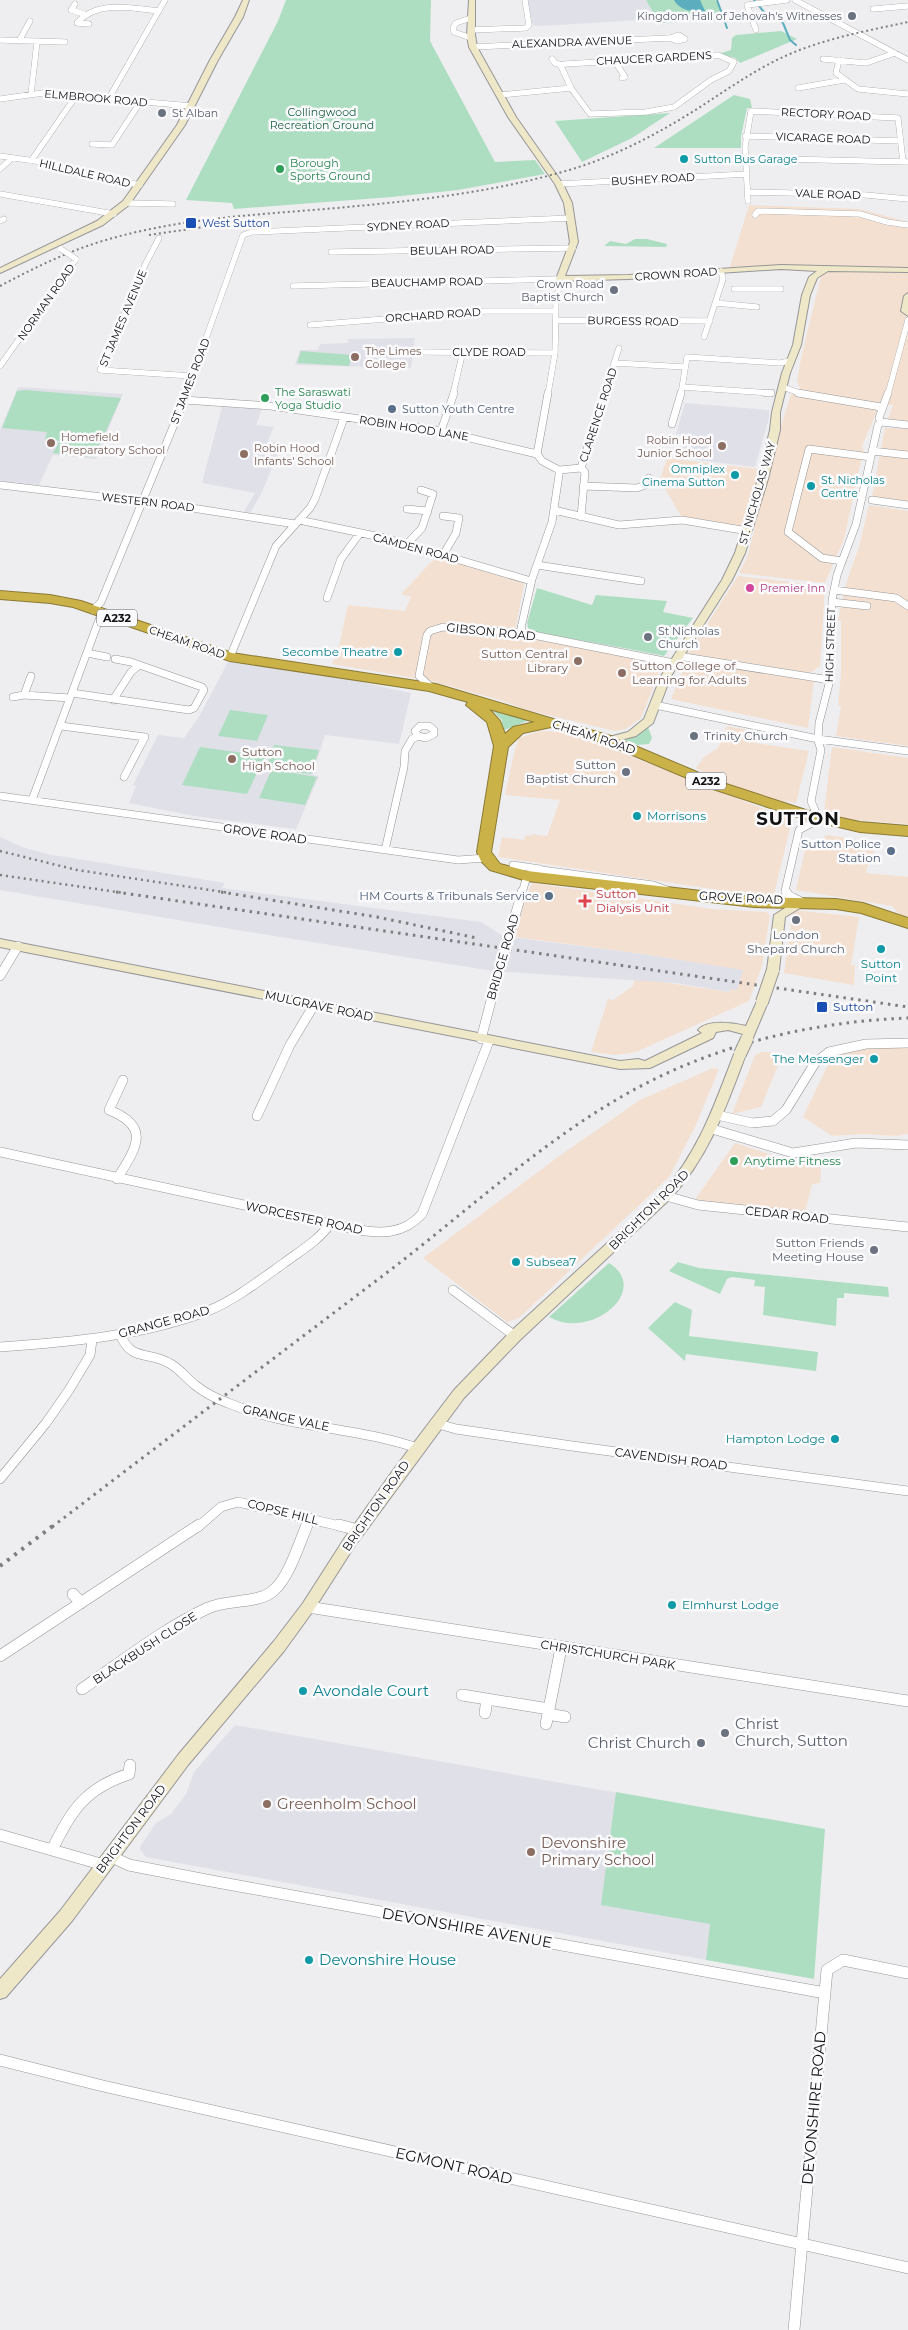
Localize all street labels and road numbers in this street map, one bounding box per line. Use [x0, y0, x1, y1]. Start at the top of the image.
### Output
street label: ALEXANDRA AVENUE [512, 33, 632, 51]
street label: CHAUCER GARDENS [596, 48, 712, 68]
street label: ELMBROOK ROAD [44, 87, 148, 109]
street label: RECTORY ROAD [781, 105, 871, 123]
street label: VICARAGE ROAD [775, 129, 871, 147]
street label: HILLDALE ROAD [38, 156, 132, 190]
street label: BUSHEY ROAD [611, 170, 695, 188]
street label: VALE ROAD [795, 186, 861, 202]
street label: SYDNEY ROAD [366, 216, 450, 234]
street label: BEULAH ROAD [410, 242, 494, 258]
street label: NORMAN ROAD [14, 261, 78, 343]
street label: CROWN ROAD [634, 264, 718, 284]
street label: ST JAMES AVENUE [96, 267, 150, 369]
street label: BEAUCHAMP ROAD [371, 274, 483, 290]
street label: ORCHARD ROAD [385, 305, 481, 325]
street label: BURGESS ROAD [587, 313, 679, 329]
street label: ST JAMES ROAD [167, 336, 213, 426]
street label: CLYDE ROAD [452, 345, 526, 359]
street label: CLARENCE ROAD [576, 366, 620, 464]
street label: ROBIN HOOD LANE [358, 412, 470, 444]
street label: ST. NICHOLAS WAY [736, 440, 778, 546]
street label: WESTERN ROAD [101, 489, 195, 515]
street label: CAMDEN ROAD [372, 530, 460, 566]
street label: HIGH STREET [822, 607, 838, 682]
road number: A232 [97, 610, 137, 626]
street label: GIBSON ROAD [446, 619, 536, 644]
street label: CHEAM ROAD [147, 622, 227, 662]
street label: CHEAM ROAD [551, 716, 638, 757]
road number: A232 [686, 772, 726, 789]
street label: GROVE ROAD [222, 820, 308, 847]
street label: GROVE ROAD [699, 888, 784, 907]
street label: BRIDGE ROAD [483, 912, 522, 1002]
street label: MULGRAVE ROAD [264, 987, 375, 1024]
street label: BRIGHTON ROAD [605, 1166, 692, 1253]
street label: WORCESTER ROAD [244, 1198, 364, 1237]
street label: CEDAR ROAD [745, 1203, 830, 1226]
street label: GRANGE ROAD [117, 1302, 211, 1341]
street label: GRANGE VALE [241, 1401, 331, 1434]
street label: CAVENDISH ROAD [614, 1444, 728, 1473]
street label: BRIGHTON ROAD [339, 1457, 413, 1554]
street label: COPSE HILL [246, 1495, 320, 1528]
street label: BLACKBUSH CLOSE [90, 1608, 200, 1687]
street label: CHRISTCHURCH PARK [540, 1636, 677, 1673]
street label: BRIGHTON ROAD [92, 1781, 169, 1876]
street label: DEVONSHIRE AVENUE [380, 1903, 554, 1952]
street label: DEVONSHIRE ROAD [797, 2030, 830, 2186]
street label: EGMONT ROAD [394, 2143, 515, 2188]

